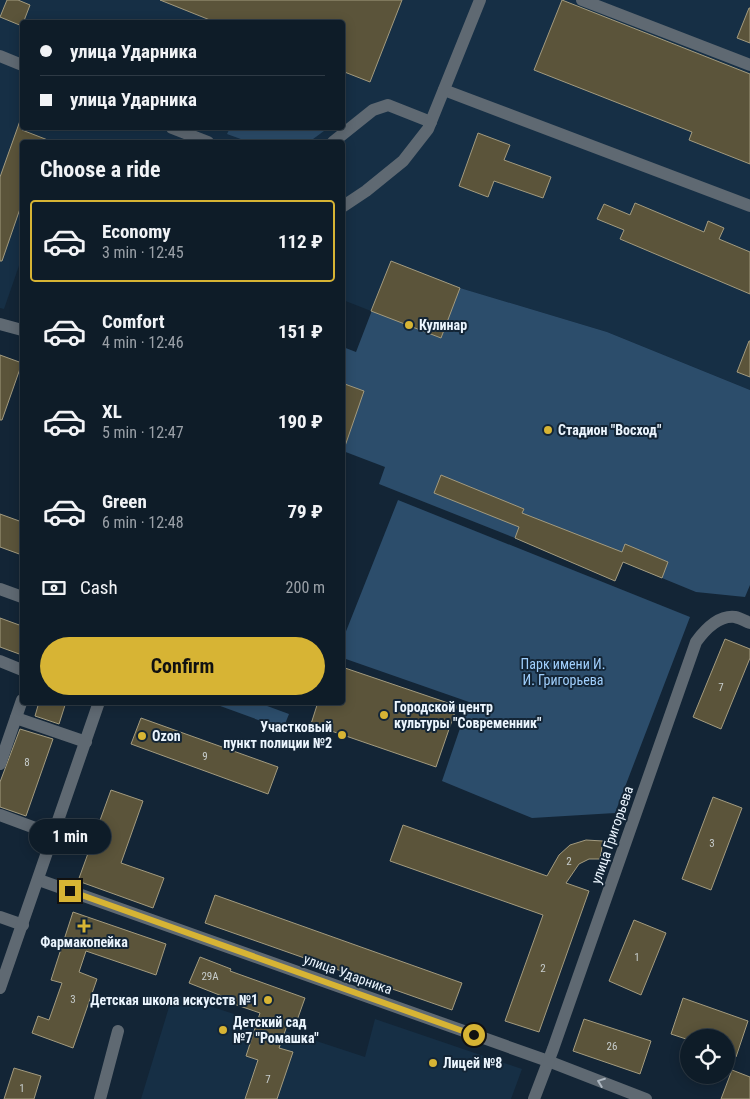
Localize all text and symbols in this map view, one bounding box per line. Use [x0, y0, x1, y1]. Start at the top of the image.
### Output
text: улица Ударника [70, 40, 197, 63]
text: улица Ударника [70, 88, 197, 111]
text: Choose a ride [40, 157, 161, 182]
icon: car [42, 219, 87, 264]
text: Economy [102, 220, 171, 243]
text: 112 ₽ [278, 230, 323, 253]
text: 3 min · 12:45 [102, 243, 184, 262]
icon: car [42, 309, 87, 354]
text: Comfort [102, 310, 165, 333]
place label: Кулинар [419, 317, 467, 333]
marker: Кулинар [403, 319, 415, 331]
text: 151 ₽ [278, 320, 323, 343]
text: 4 min · 12:46 [102, 333, 184, 352]
icon: car [42, 399, 87, 444]
text: XL [102, 400, 122, 423]
text: 190 ₽ [278, 410, 323, 433]
place label: Стадион "Восход" [558, 422, 662, 438]
text: 5 min · 12:47 [102, 423, 184, 442]
marker: Стадион "Восход" [542, 424, 554, 436]
icon: car [42, 489, 87, 534]
text: Green [102, 490, 147, 513]
text: 79 ₽ [288, 500, 323, 523]
text: 6 min · 12:48 [102, 513, 184, 532]
icon: cash [40, 574, 68, 602]
text: Cash [80, 576, 118, 599]
text: 200 m [286, 578, 325, 597]
button: Confirm [40, 637, 325, 695]
park label: Парк имени И. И. Григорьева [521, 656, 605, 688]
house number: 7 [718, 681, 724, 694]
place label: Городской центр культуры "Современник" [394, 699, 542, 731]
marker: Городской центр культуры "Современник" [378, 709, 390, 721]
place label: Участковый пункт полиции №2 [223, 719, 332, 751]
place label: Ozon [152, 728, 181, 744]
marker: Участковый пункт полиции №2 [336, 729, 348, 741]
marker: Ozon [136, 730, 148, 742]
house number: 9 [202, 750, 208, 763]
house number: 8 [24, 756, 30, 769]
street label: улица Григорьева [588, 784, 636, 886]
callout: 1 min [29, 818, 111, 854]
text: 1 min [52, 827, 88, 846]
house number: 3 [709, 837, 715, 850]
house number: 2 [566, 855, 572, 868]
route end [59, 880, 81, 902]
marker: Фармакопейка [78, 920, 90, 932]
place label: Фармакопейка [40, 934, 128, 950]
street label: улица Ударника [302, 951, 394, 997]
house number: 1 [634, 951, 640, 964]
house number: 2 [540, 962, 546, 975]
house number: 29А [201, 970, 219, 983]
place label: Детская школа искусств №1 [90, 992, 258, 1008]
house number: 3 [70, 993, 76, 1006]
marker: Детская школа искусств №1 [262, 994, 274, 1006]
place label: Детский сад №7 "Ромашка" [233, 1014, 319, 1046]
marker: Детский сад №7 "Ромашка" [217, 1024, 229, 1036]
route start [463, 1024, 485, 1046]
map controls [680, 1029, 735, 1084]
button: locate [680, 1029, 735, 1084]
house number: 26 [607, 1040, 617, 1053]
place label: Лицей №8 [443, 1055, 502, 1071]
marker: Лицей №8 [427, 1057, 439, 1069]
house number: 7 [265, 1073, 271, 1086]
one-way arrow [597, 1077, 605, 1087]
house number: 1 [19, 1082, 25, 1095]

